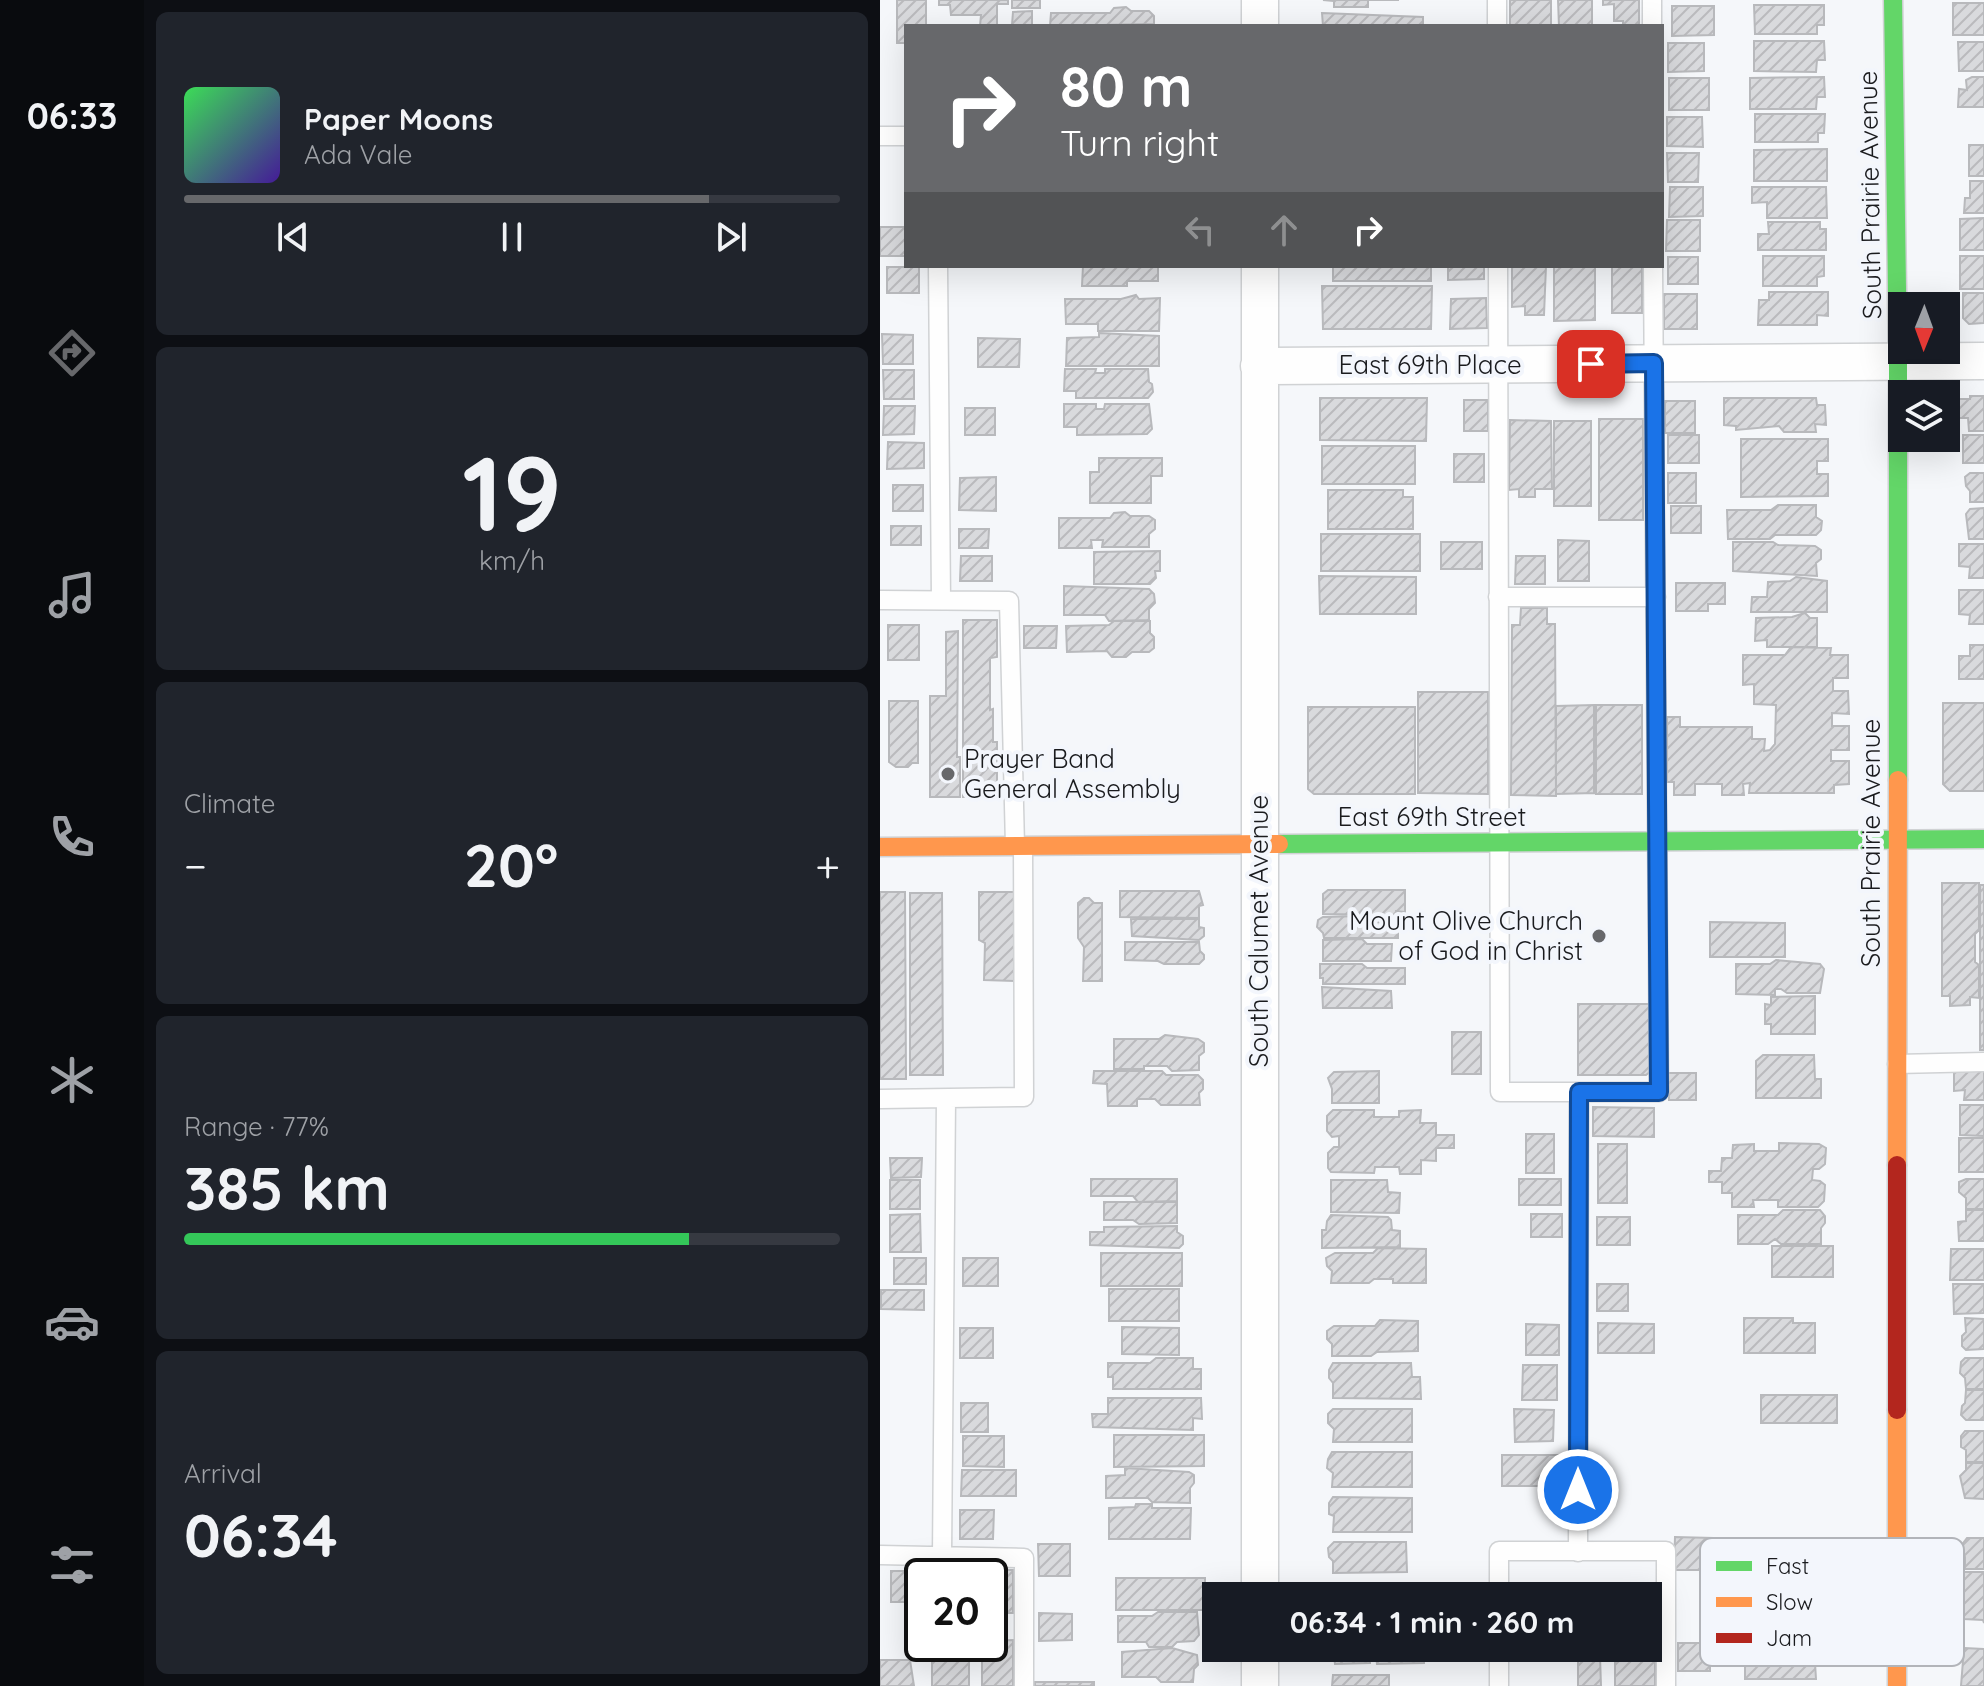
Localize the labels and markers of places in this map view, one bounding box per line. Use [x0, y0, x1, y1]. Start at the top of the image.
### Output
pin [1557, 330, 1625, 398]
place label: Prayer Band General Assembly [964, 742, 1181, 805]
marker: Prayer Band General Assembly [939, 765, 957, 783]
place label: Mount Olive Church of God in Christ [1349, 904, 1583, 967]
marker: Mount Olive Church of God in Christ [1590, 927, 1608, 945]

